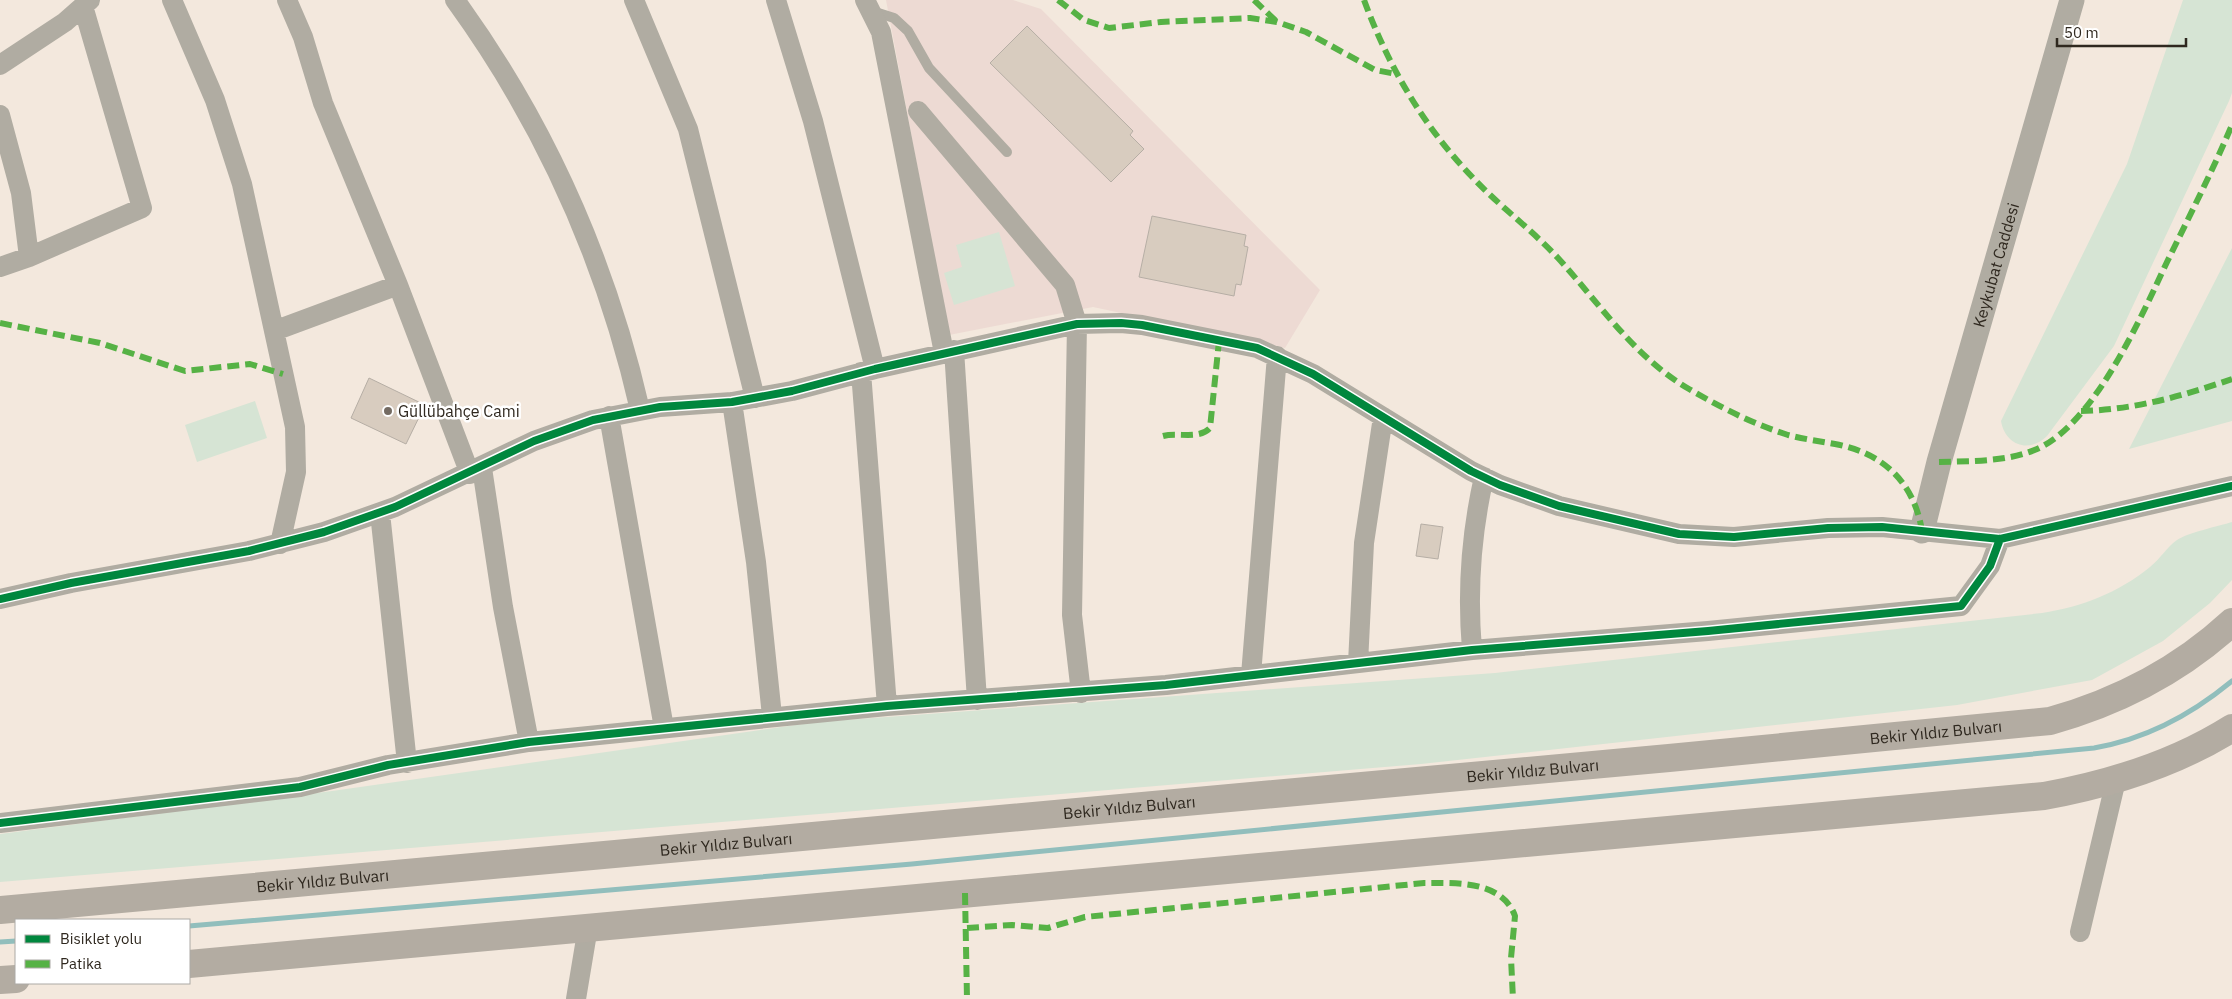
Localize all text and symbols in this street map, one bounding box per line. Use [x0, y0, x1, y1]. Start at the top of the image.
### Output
scale bar [2057, 15, 2186, 47]
text: 50 m [2064, 23, 2099, 42]
street label: Keykubat Caddesi [1968, 200, 2023, 330]
place label: Güllübahçe Cami [398, 401, 520, 421]
marker: Güllübahçe Cami [382, 405, 394, 417]
street label: Bekir Yıldız Bulvarı [1869, 716, 2003, 748]
street label: Bekir Yıldız Bulvarı [1466, 754, 1600, 786]
street label: Bekir Yıldız Bulvarı [1062, 791, 1196, 823]
street label: Bekir Yıldız Bulvarı [659, 828, 793, 860]
street label: Bekir Yıldız Bulvarı [256, 865, 390, 897]
legend [15, 919, 190, 984]
text: Bisiklet yolu [60, 929, 142, 948]
text: Patika [60, 954, 102, 973]

